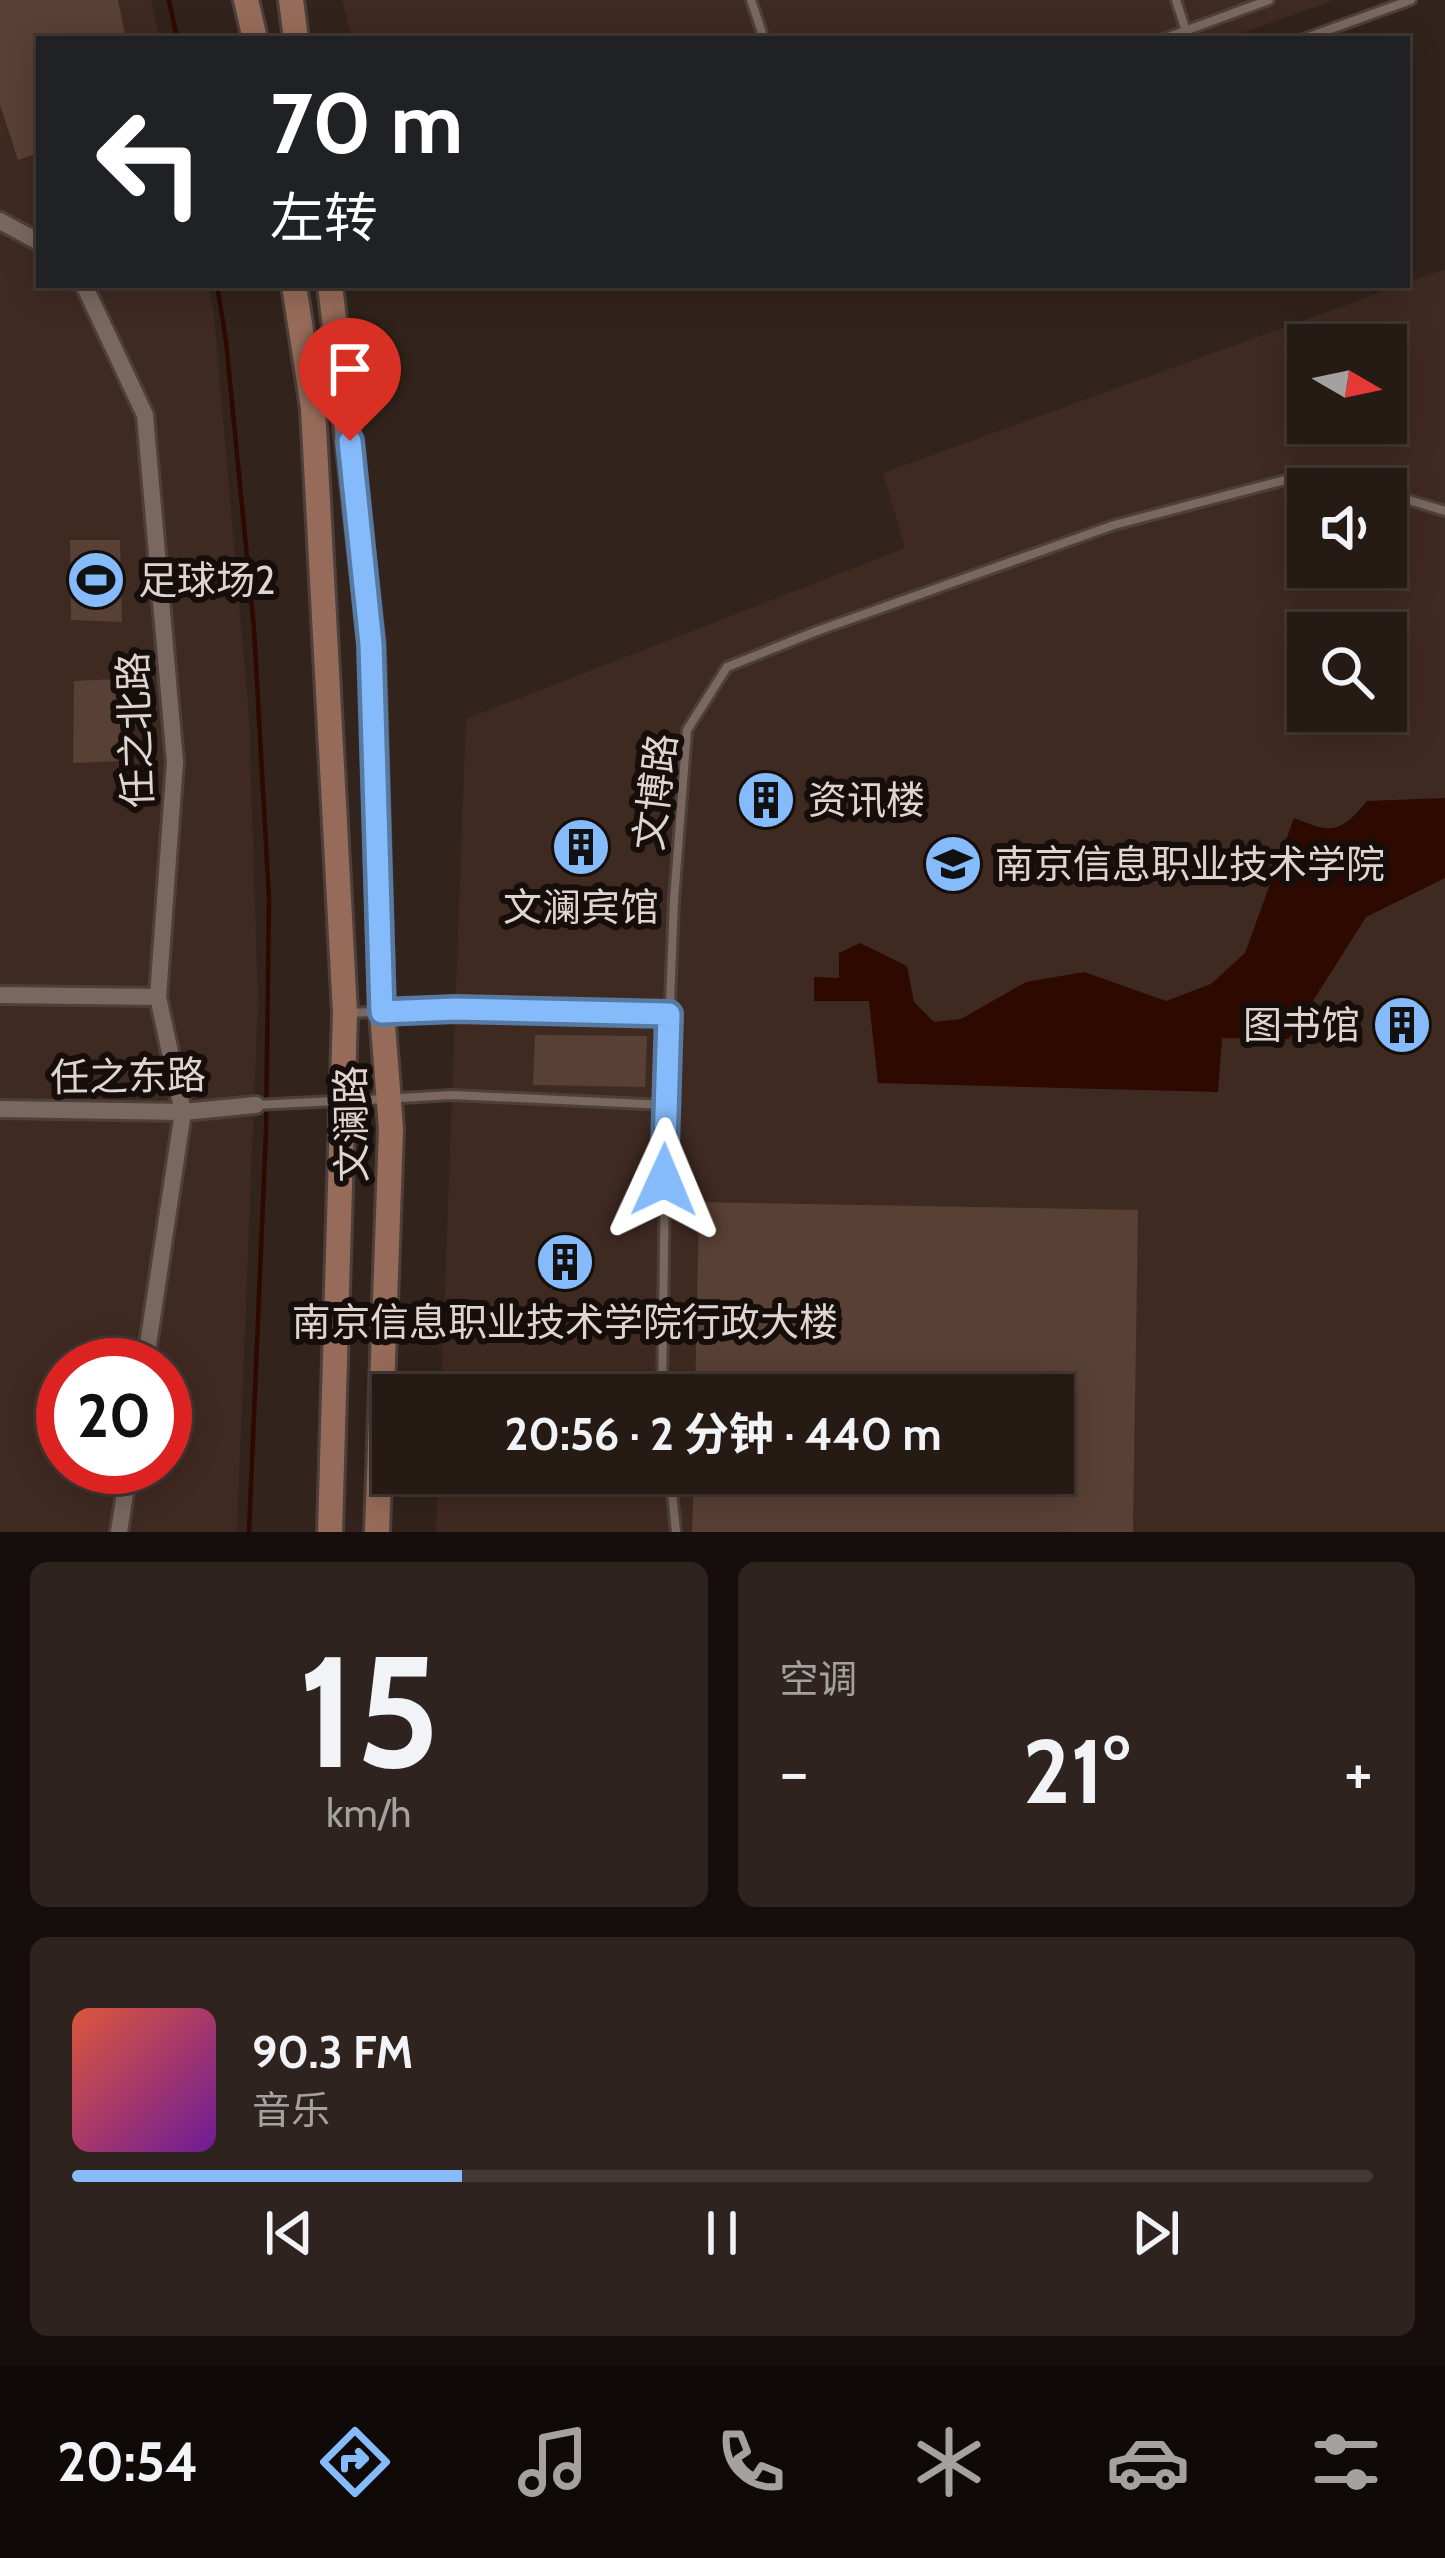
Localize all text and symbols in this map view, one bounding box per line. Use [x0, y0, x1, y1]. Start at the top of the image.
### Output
text: 70 m [270, 72, 463, 174]
icon: left [72, 84, 228, 240]
text: 左转 [270, 185, 378, 251]
pin [299, 318, 401, 441]
north arrow [1287, 324, 1407, 444]
map controls [1287, 324, 1407, 732]
icon: arrive [317, 336, 383, 402]
button: sound [1287, 468, 1407, 588]
sports icon: 足球场2 [65, 549, 127, 611]
place label: 足球场2 [138, 556, 275, 604]
button: search [1287, 612, 1407, 732]
street label: 任之北路 [108, 651, 162, 809]
street label: 文博路 [624, 731, 686, 853]
building icon: 资讯楼 [735, 769, 797, 831]
place label: 资讯楼 [808, 776, 925, 824]
building icon: 文澜宾馆 [550, 816, 612, 878]
school or university icon: 南京信息职业技术学院 [922, 833, 984, 895]
place label: 南京信息职业技术学院 [995, 840, 1385, 888]
place label: 文澜宾馆 [503, 883, 659, 931]
building icon: 图书馆 [1371, 994, 1433, 1056]
place label: 图书馆 [1243, 1001, 1360, 1049]
street label: 任之东路 [50, 1051, 206, 1101]
street label: 文澜路 [326, 1065, 376, 1183]
position arrow [601, 1117, 727, 1243]
building icon: 南京信息职业技术学院行政大楼 [534, 1231, 596, 1293]
place label: 南京信息职业技术学院行政大楼 [292, 1298, 838, 1346]
speed limit sign: 20 [36, 1338, 192, 1494]
text: 20:56 · 2 分钟 · 440 m [504, 1407, 942, 1461]
text: 15 [298, 1616, 439, 1806]
text: 空调 [780, 1655, 858, 1703]
text: 21° [1023, 1716, 1130, 1826]
text: − [780, 1731, 809, 1812]
text: + [1344, 1731, 1373, 1812]
text: km/h [326, 1789, 411, 1837]
text: 90.3 FM [252, 2025, 413, 2079]
text: 音乐 [252, 2086, 330, 2134]
icon: previous [256, 2200, 322, 2266]
icon: pause [689, 2200, 755, 2266]
icon: next [1123, 2200, 1189, 2266]
icon: directions [313, 2420, 397, 2504]
icon: music [511, 2420, 595, 2504]
icon: phone [709, 2420, 793, 2504]
icon: climate [907, 2420, 991, 2504]
icon: car [1106, 2420, 1190, 2504]
icon: filters [1304, 2420, 1388, 2504]
text: 20:54 [57, 2429, 198, 2495]

